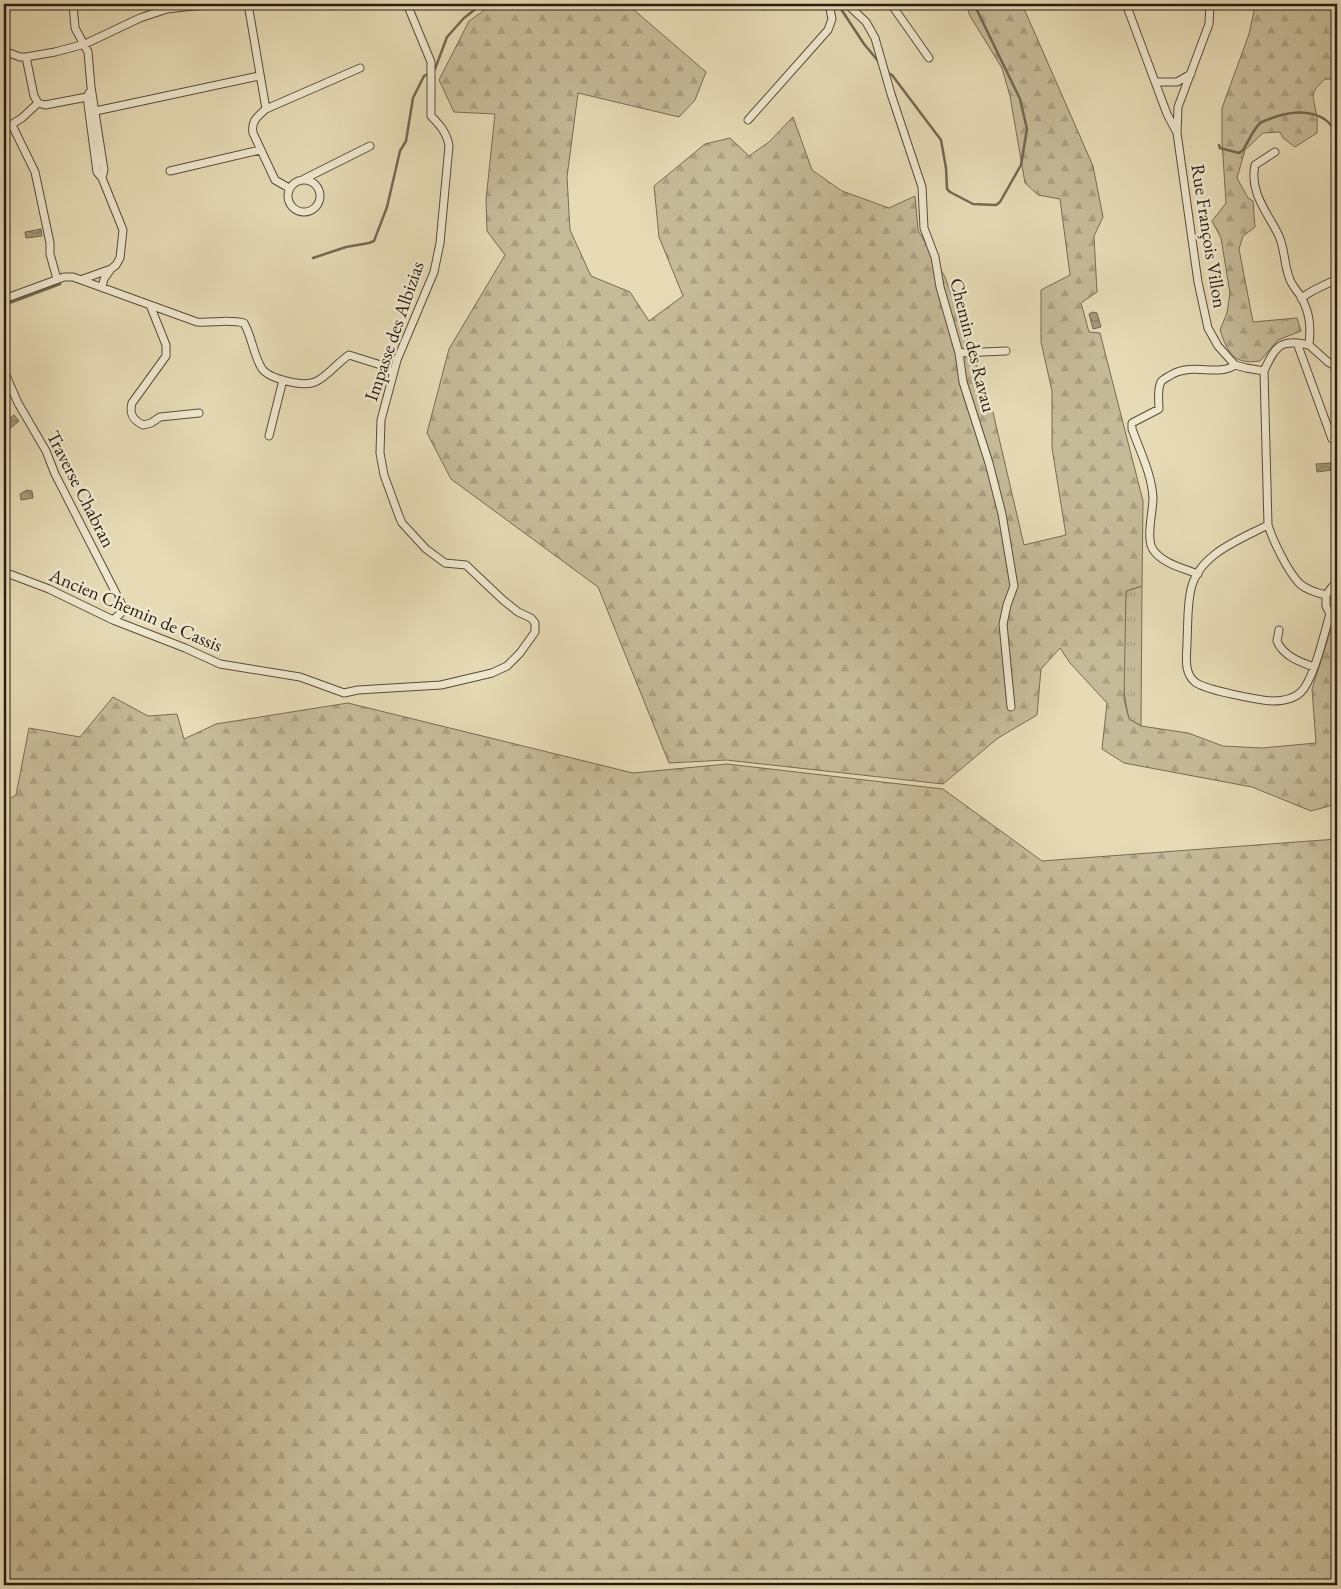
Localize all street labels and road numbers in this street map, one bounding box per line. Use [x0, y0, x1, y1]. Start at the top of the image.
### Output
street label: Rue François Villon [1185, 162, 1233, 310]
street label: Impasse des Albizias [358, 258, 430, 404]
street label: Chemin des Ravau [944, 275, 1002, 415]
street label: Traverse Chabran [41, 426, 121, 552]
street label: Ancien Chemin de Cassis [45, 562, 226, 658]

